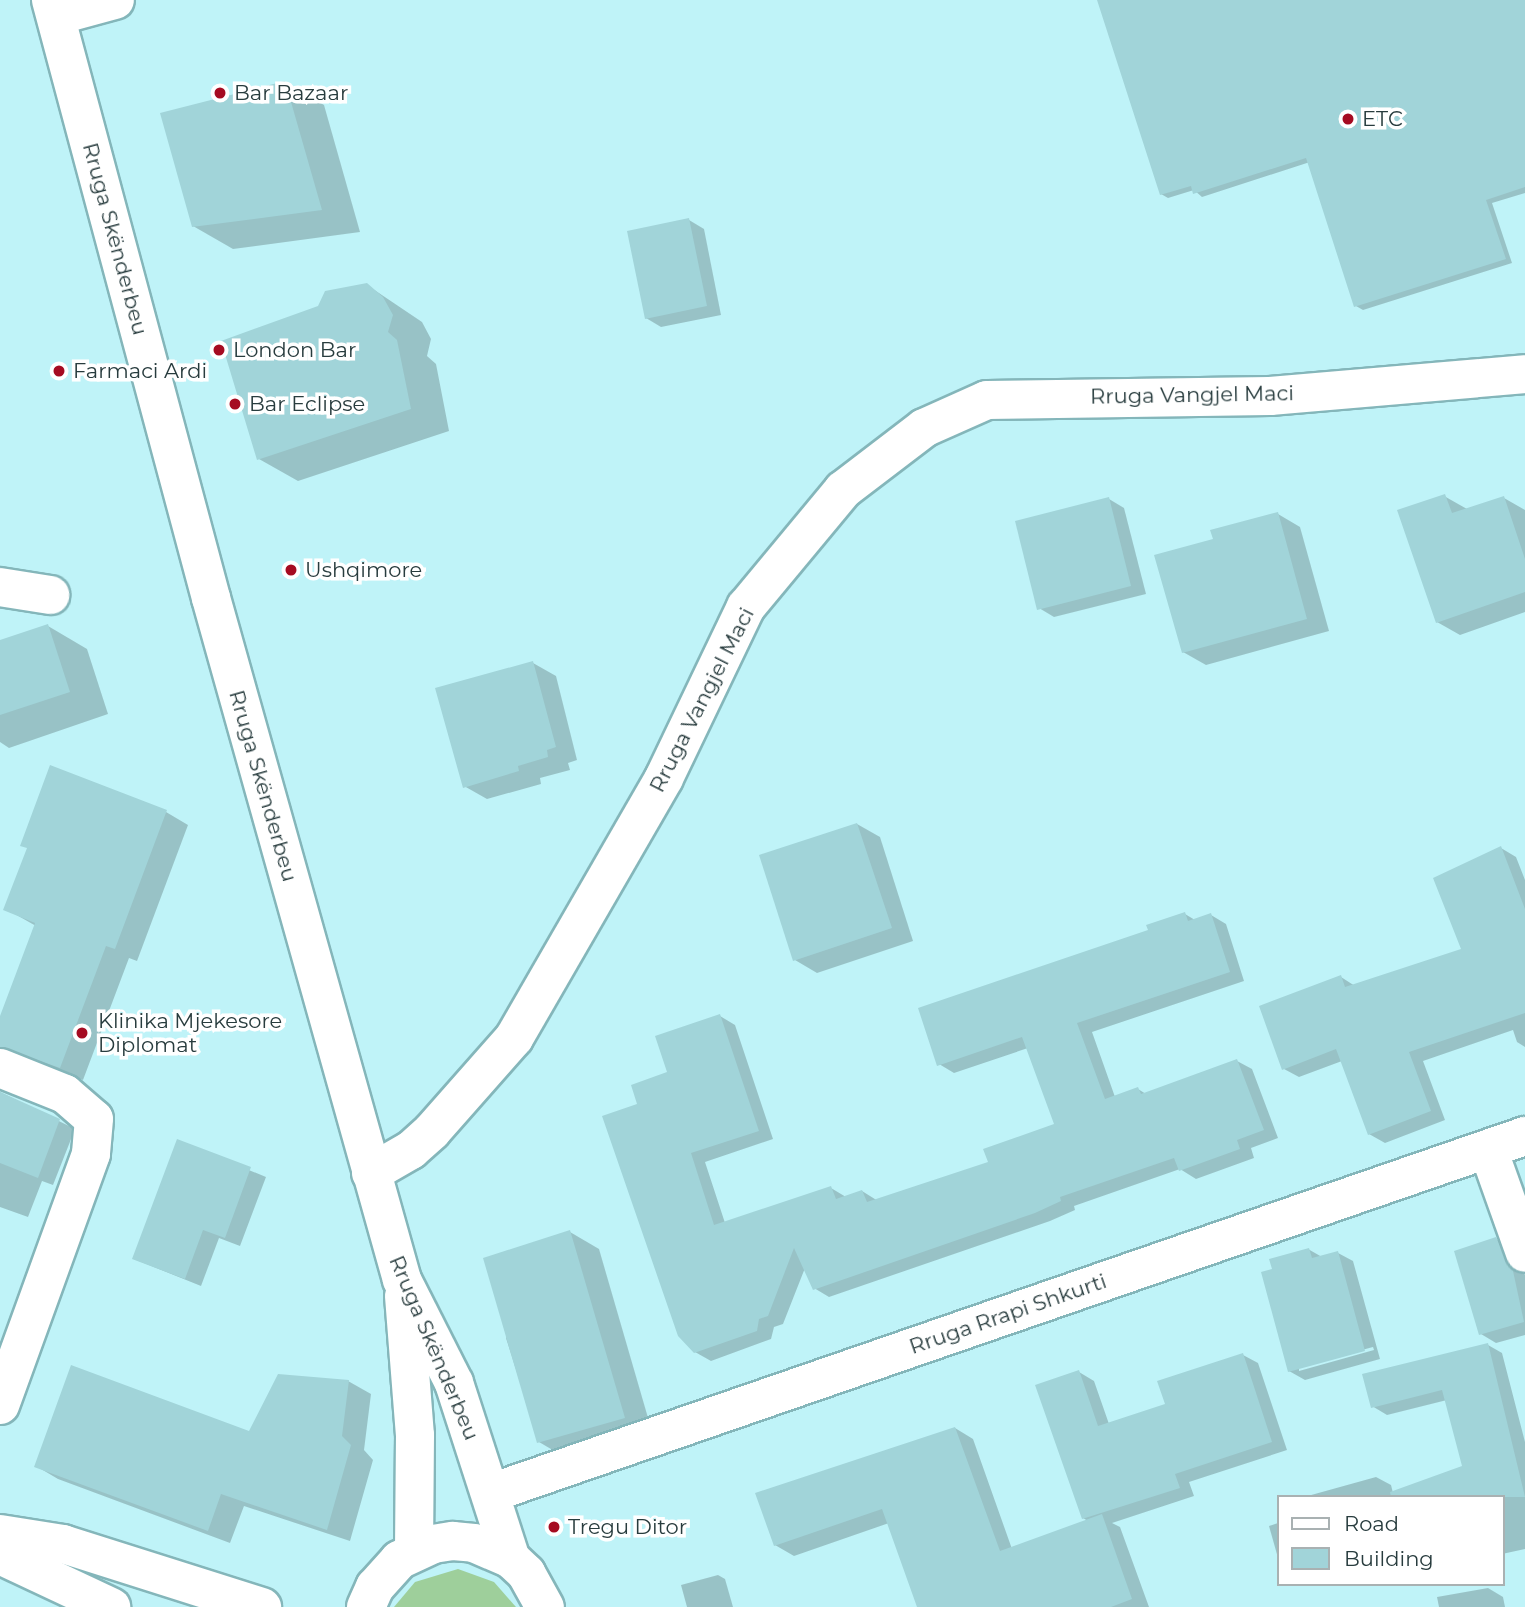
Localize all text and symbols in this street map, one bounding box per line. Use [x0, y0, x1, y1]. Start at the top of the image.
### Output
place label: Bar Bazaar [234, 80, 348, 106]
marker: Bar Bazaar [212, 85, 228, 101]
place label: ETC [1362, 106, 1403, 132]
marker: ETC [1340, 111, 1356, 127]
street label: Rruga Skënderbeu [77, 140, 153, 338]
place label: London Bar [233, 337, 356, 363]
marker: London Bar [211, 342, 227, 358]
place label: Farmaci Ardi [73, 358, 207, 384]
marker: Farmaci Ardi [51, 363, 67, 379]
street label: Rruga Vangjel Maci [1090, 381, 1294, 409]
place label: Bar Eclipse [249, 391, 365, 417]
marker: Bar Eclipse [227, 396, 243, 412]
place label: Ushqimore [305, 557, 422, 583]
marker: Ushqimore [283, 562, 299, 578]
street label: Rruga Vangjel Maci [645, 603, 759, 797]
street label: Rruga Skënderbeu [224, 687, 302, 885]
place label: Klinika Mjekesore Diplomat [98, 1008, 282, 1058]
marker: Klinika Mjekesore Diplomat [72, 1023, 92, 1043]
street label: Rruga Skënderbeu [384, 1252, 484, 1444]
street label: Rruga Rrapi Shkurti [906, 1268, 1110, 1360]
legend [1276, 1495, 1504, 1586]
text: Road [1344, 1511, 1399, 1536]
place label: Tregu Ditor [568, 1514, 687, 1540]
marker: Tregu Ditor [546, 1519, 562, 1535]
text: Building [1344, 1546, 1434, 1571]

